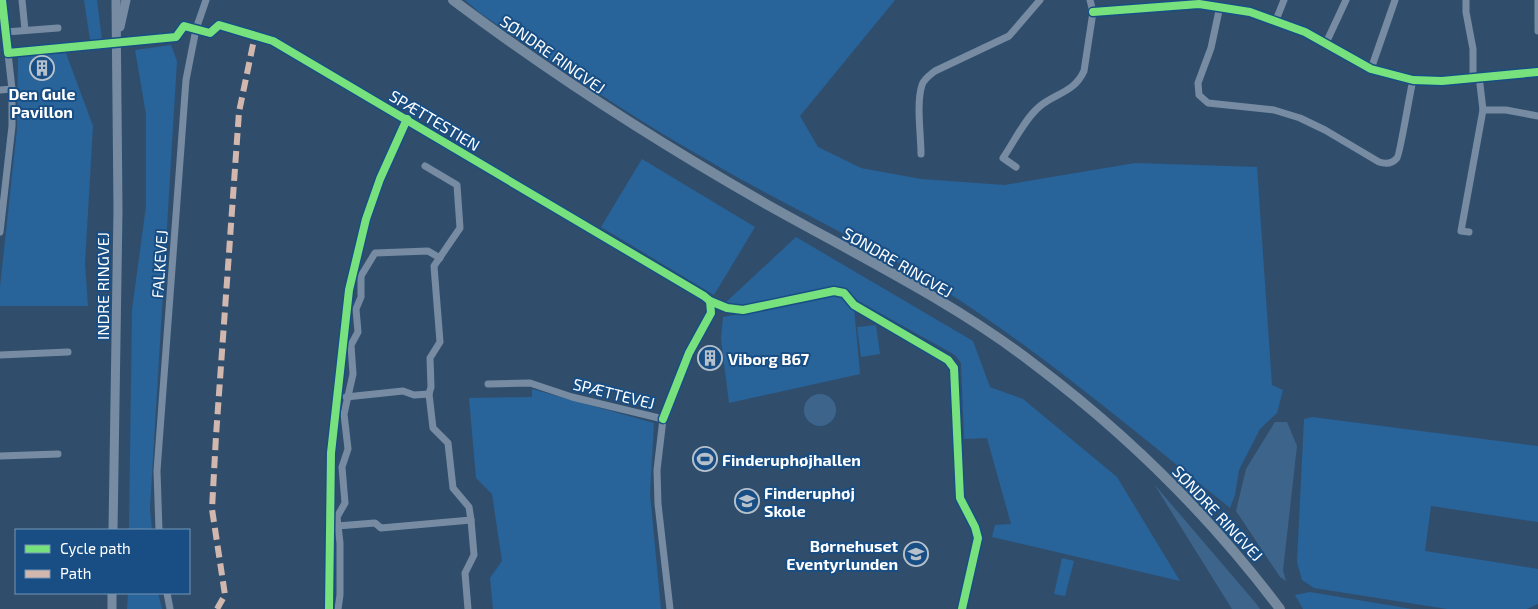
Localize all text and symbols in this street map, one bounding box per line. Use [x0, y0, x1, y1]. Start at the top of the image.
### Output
street label: SØNDRE RINGVEJ [497, 11, 609, 97]
building icon: Den Gule Pavillon [29, 55, 55, 81]
place label: Den Gule Pavillon [8, 84, 76, 121]
street label: SPÆTTESTIEN [386, 86, 484, 154]
street label: SØNDRE RINGVEJ [840, 223, 956, 301]
street label: FALKEVEJ [147, 229, 171, 299]
street label: INDRE RINGVEJ [93, 232, 112, 340]
building icon: Viborg B67 [697, 345, 723, 371]
place label: Viborg B67 [728, 349, 810, 368]
street label: SPÆTTEVEJ [571, 374, 657, 412]
sports icon: Finderuphøjhallen [692, 446, 718, 472]
place label: Finderuphøjhallen [722, 450, 861, 469]
street label: SØNDRE RINGVEJ [1169, 461, 1267, 565]
place label: Finderuphøj Skole [764, 483, 855, 520]
school or university icon: Finderuphøj Skole [734, 488, 760, 514]
legend [15, 529, 190, 594]
place label: Børnehuset Eventyrlunden [786, 536, 898, 574]
text: Cycle path [60, 539, 131, 557]
school or university icon: Børnehuset Eventyrlunden [903, 541, 929, 567]
text: Path [60, 564, 91, 582]

